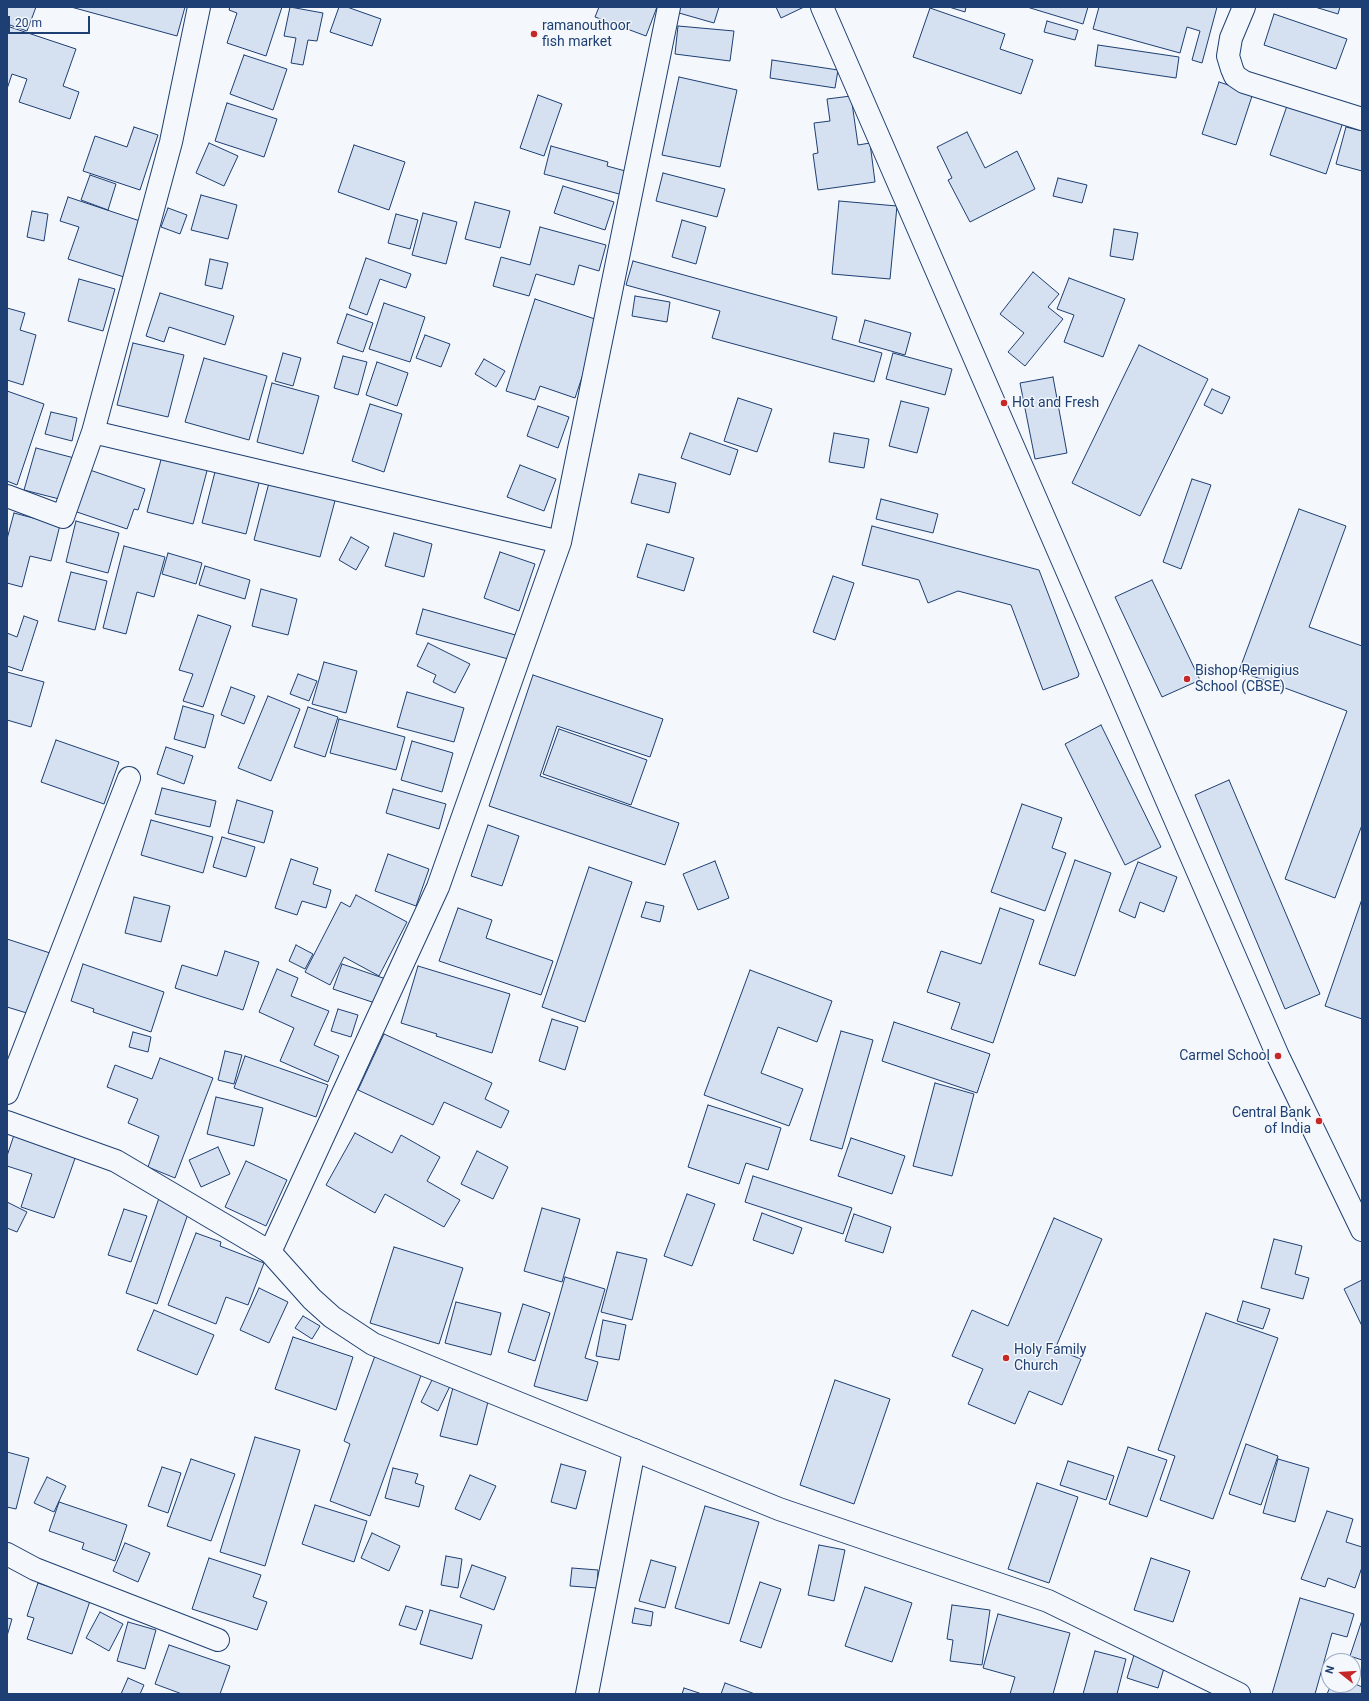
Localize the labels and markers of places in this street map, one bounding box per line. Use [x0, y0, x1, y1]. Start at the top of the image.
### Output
place label: ramanouthoor fish market [542, 18, 630, 50]
marker: ramanouthoor fish market [529, 29, 539, 39]
place label: Hot and Fresh [1012, 395, 1099, 411]
marker: Hot and Fresh [999, 398, 1009, 408]
place label: Bishop Remigius School (CBSE) [1195, 663, 1299, 696]
marker: Bishop Remigius School (CBSE) [1182, 674, 1192, 684]
place label: Carmel School [1179, 1048, 1270, 1064]
marker: Carmel School [1273, 1051, 1283, 1061]
place label: Central Bank of India [1232, 1105, 1311, 1138]
marker: Central Bank of India [1314, 1116, 1324, 1126]
place label: Holy Family Church [1014, 1342, 1086, 1374]
marker: Holy Family Church [1001, 1353, 1011, 1363]

